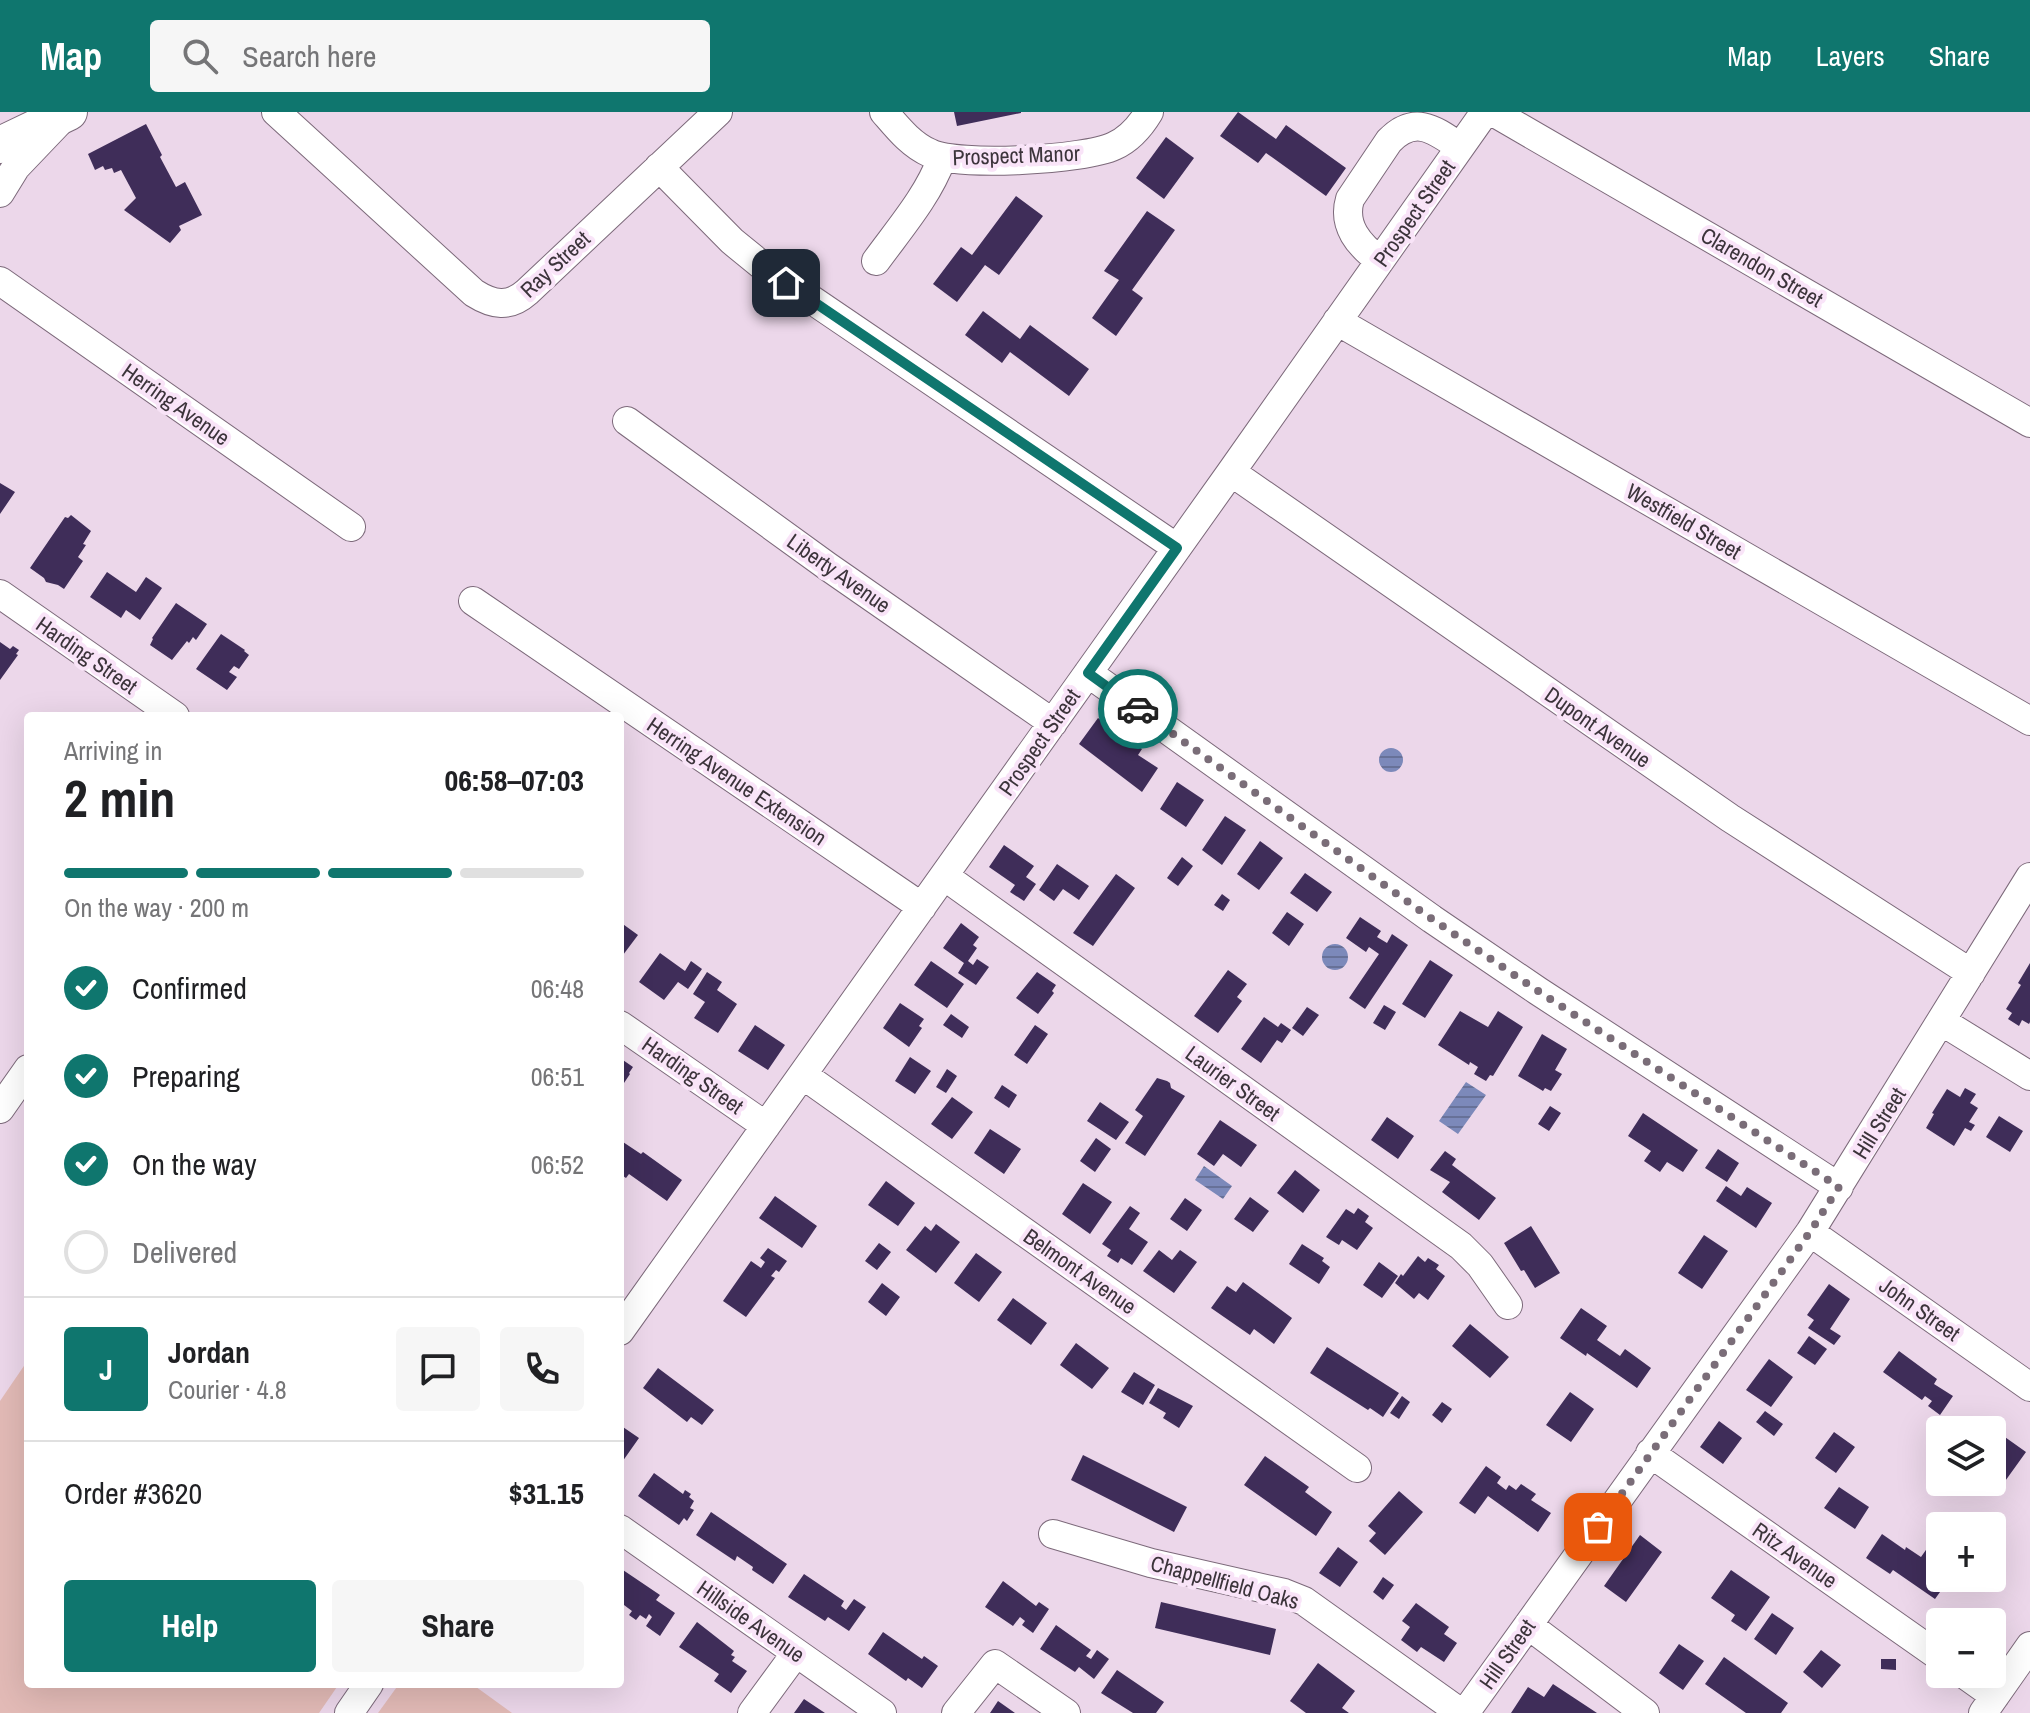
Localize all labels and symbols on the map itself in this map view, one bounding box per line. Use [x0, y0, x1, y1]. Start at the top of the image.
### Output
street label: Prospect Manor [952, 138, 1080, 172]
street label: Prospect Street [1366, 153, 1462, 273]
street label: Clarendon Street [1695, 220, 1829, 314]
street label: Ray Street [514, 224, 596, 304]
pin [752, 249, 820, 317]
street label: Herring Avenue [116, 356, 236, 452]
street label: Westfield Street [1621, 476, 1747, 566]
street label: Liberty Avenue [781, 526, 897, 620]
street label: Harding Street [30, 609, 144, 701]
courier [1098, 669, 1178, 749]
street label: Dupont Avenue [1539, 679, 1657, 775]
street label: Prospect Street [991, 682, 1087, 802]
street label: Herring Avenue Extension [641, 710, 833, 852]
street label: Harding Street [636, 1029, 750, 1121]
street label: Laurier Street [1180, 1038, 1286, 1128]
street label: Hill Street [1845, 1081, 1913, 1165]
street label: Belmont Avenue [1018, 1221, 1142, 1321]
street label: John Street [1874, 1270, 1966, 1348]
pin [1564, 1493, 1632, 1561]
street label: Ritz Avenue [1747, 1515, 1843, 1595]
street label: Chappellfield Oaks [1148, 1548, 1302, 1616]
street label: Hillside Avenue [691, 1573, 811, 1669]
street label: Hill Street [1472, 1613, 1542, 1695]

